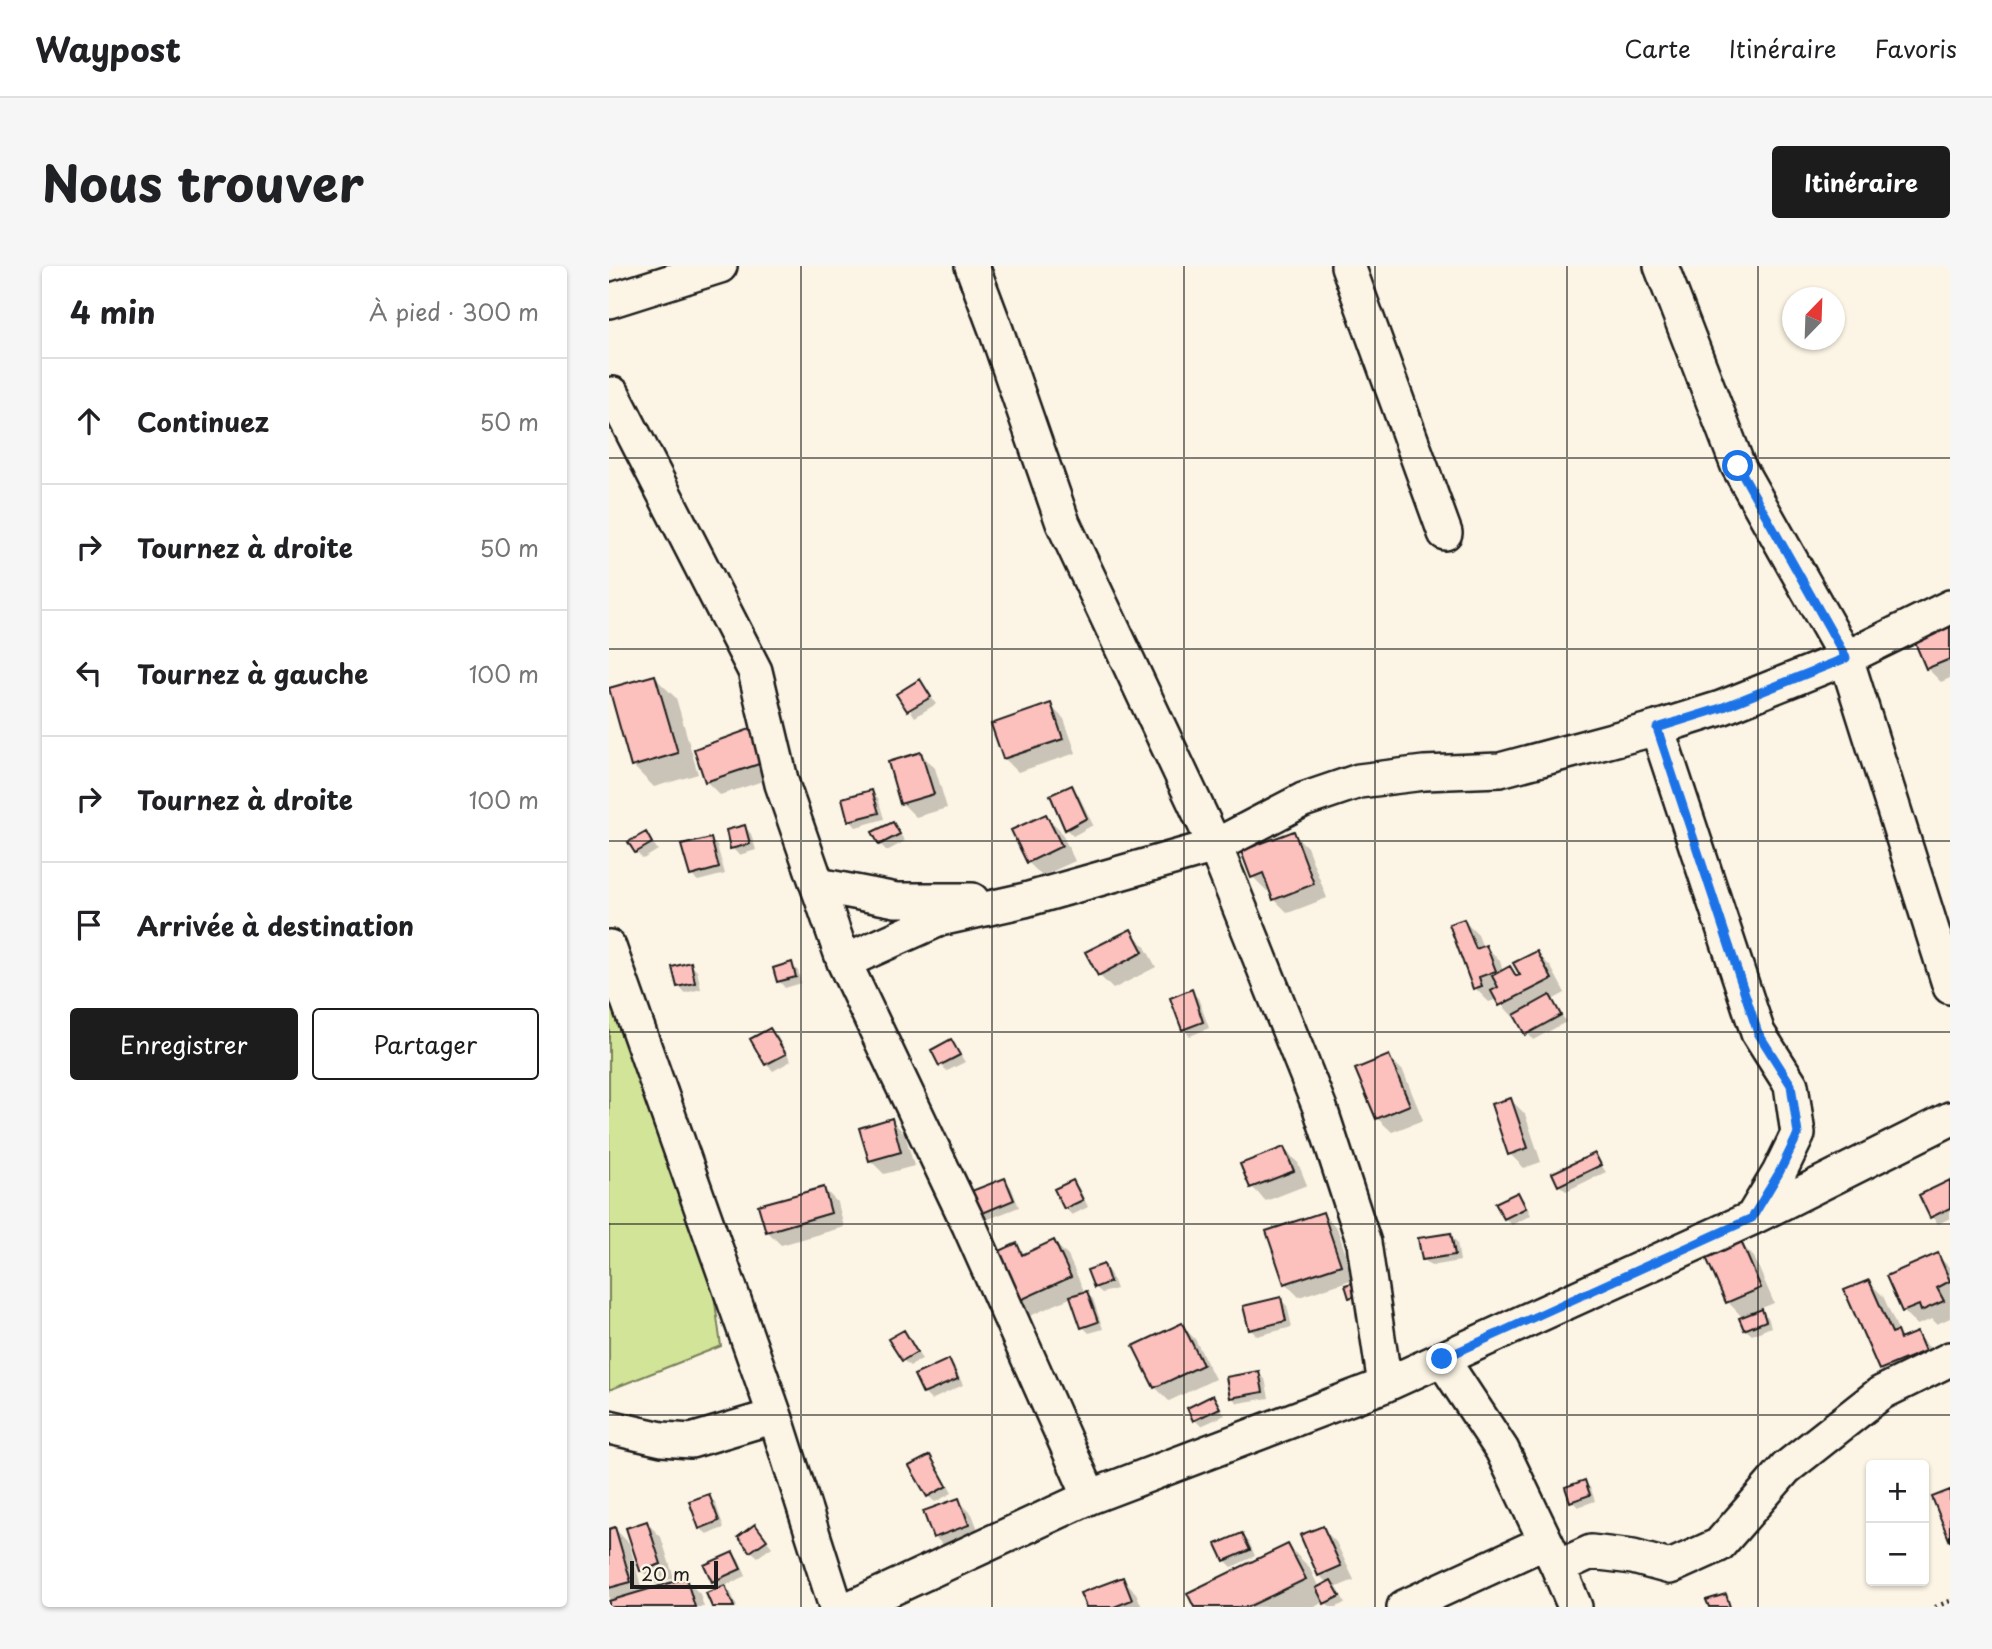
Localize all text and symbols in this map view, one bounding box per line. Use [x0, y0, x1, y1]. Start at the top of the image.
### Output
text: Waypost [35, 23, 181, 73]
text: Carte [1624, 30, 1691, 66]
text: Itinéraire [1729, 30, 1837, 66]
text: Favoris [1875, 30, 1957, 66]
text: Nous trouver [42, 145, 364, 219]
button: Itinéraire [1772, 146, 1950, 218]
north arrow [1782, 287, 1845, 350]
text: 4 min [70, 289, 156, 334]
text: À pied · 300 m [369, 294, 539, 329]
icon: ahead [70, 402, 108, 440]
text: Continuez [137, 402, 269, 441]
text: 50 m [479, 404, 539, 439]
route start [1722, 450, 1753, 481]
icon: right [70, 528, 108, 566]
text: Tournez à droite [137, 528, 353, 567]
text: 50 m [479, 530, 539, 565]
icon: left [70, 654, 108, 692]
text: Tournez à gauche [137, 654, 368, 693]
text: 100 m [469, 656, 539, 691]
icon: right [70, 780, 108, 818]
text: Tournez à droite [137, 780, 353, 819]
text: 100 m [469, 782, 539, 817]
icon: arrive [70, 906, 108, 944]
text: Arrivée à destination [137, 906, 414, 945]
button: Enregistrer [70, 1008, 298, 1080]
button: Partager [312, 1008, 539, 1080]
route end [1426, 1343, 1457, 1374]
map controls [1866, 1460, 1929, 1586]
button: + [1866, 1460, 1929, 1523]
button: − [1866, 1523, 1929, 1586]
scale bar [630, 1558, 717, 1590]
text: 20 m [641, 1559, 690, 1587]

